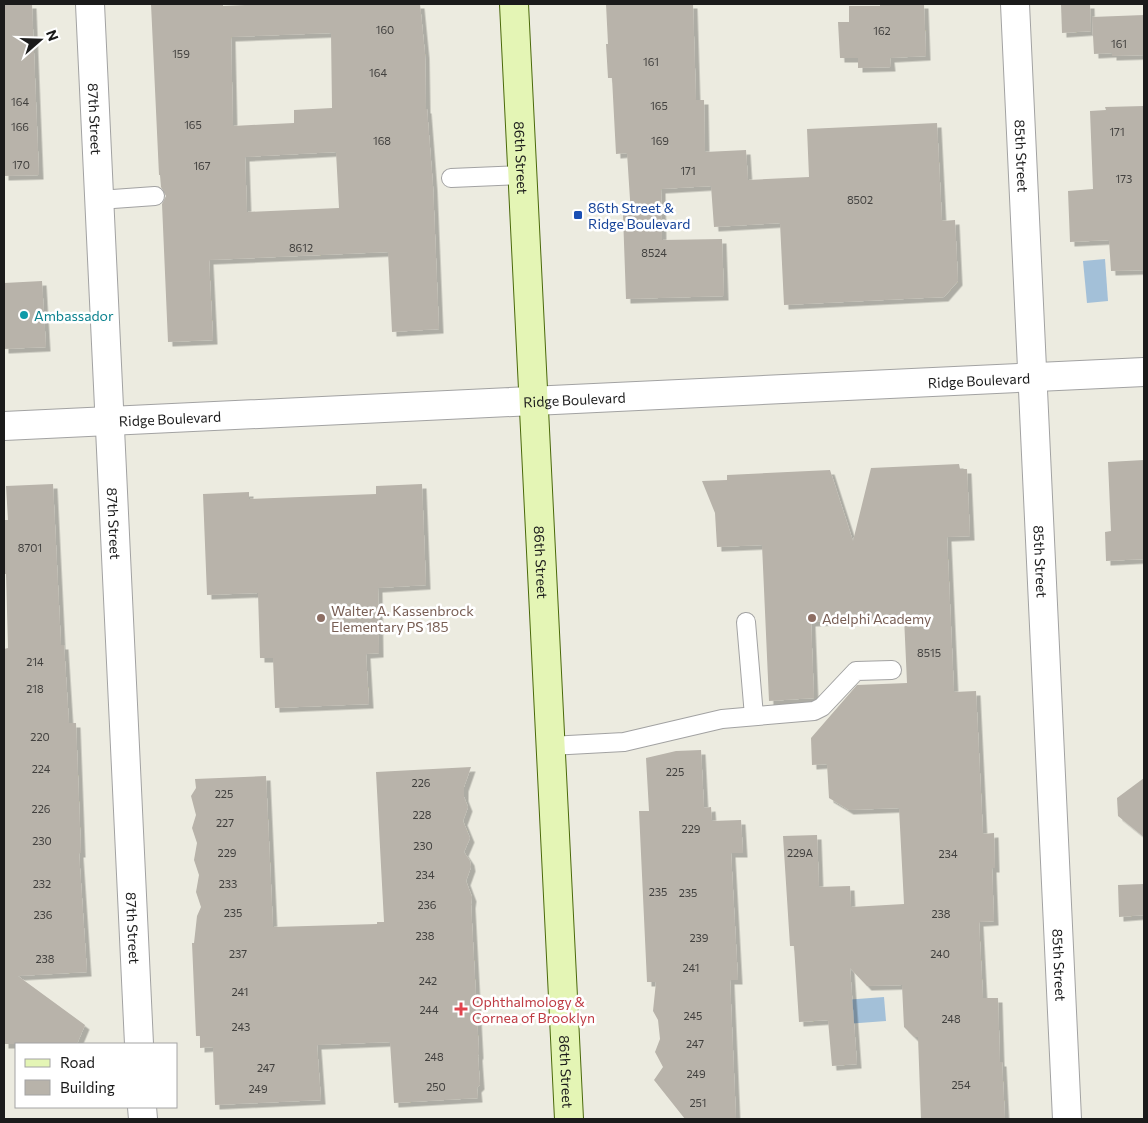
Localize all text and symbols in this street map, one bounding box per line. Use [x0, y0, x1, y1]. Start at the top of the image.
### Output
north arrow [15, 15, 65, 65]
house number: 160 [376, 23, 394, 36]
house number: 162 [873, 24, 891, 37]
text: N [43, 28, 62, 43]
house number: 161 [1111, 37, 1127, 50]
house number: 159 [172, 47, 190, 60]
house number: 161 [643, 55, 659, 68]
house number: 164 [369, 66, 387, 79]
street label: 87th Street [85, 83, 106, 155]
house number: 164 [11, 95, 29, 108]
house number: 165 [650, 99, 668, 112]
house number: 165 [184, 118, 202, 131]
street label: 85th Street [1012, 119, 1032, 193]
house number: 166 [11, 120, 29, 133]
street label: 86th Street [511, 121, 532, 195]
house number: 171 [1109, 125, 1125, 138]
house number: 168 [373, 134, 391, 147]
house number: 169 [651, 134, 669, 147]
house number: 170 [12, 158, 30, 171]
house number: 167 [193, 159, 211, 172]
house number: 171 [680, 164, 696, 177]
house number: 173 [1116, 172, 1132, 185]
house number: 8502 [847, 193, 873, 206]
place label: 86th Street & Ridge Boulevard [588, 199, 690, 232]
marker: 86th Street & Ridge Boulevard [572, 209, 584, 221]
house number: 8612 [289, 241, 313, 254]
house number: 8524 [641, 246, 667, 259]
place label: Ambassador [34, 307, 114, 324]
marker: Ambassador [18, 309, 30, 321]
street label: Ridge Boulevard [927, 369, 1030, 391]
street label: Ridge Boulevard [523, 388, 626, 410]
street label: Ridge Boulevard [118, 407, 221, 429]
street label: 87th Street [104, 487, 125, 560]
street label: 86th Street [531, 525, 552, 599]
street label: 85th Street [1031, 525, 1051, 598]
house number: 8701 [18, 541, 42, 554]
place label: Walter A. Kassenbrock Elementary PS 185 [331, 602, 474, 635]
place label: Adelphi Academy [822, 610, 931, 627]
marker: Walter A. Kassenbrock Elementary PS 185 [315, 612, 327, 624]
marker: Adelphi Academy [806, 612, 818, 624]
house number: 8515 [917, 646, 941, 659]
house number: 214 [26, 655, 44, 668]
house number: 218 [26, 682, 44, 695]
house number: 220 [30, 730, 50, 743]
house number: 224 [32, 762, 51, 775]
house number: 225 [666, 765, 684, 778]
house number: 226 [412, 776, 431, 789]
house number: 225 [215, 787, 233, 800]
house number: 226 [32, 802, 51, 815]
house number: 228 [413, 808, 432, 821]
house number: 227 [216, 816, 234, 829]
house number: 229 [682, 822, 701, 835]
house number: 230 [32, 834, 52, 847]
house number: 230 [413, 839, 433, 852]
house number: 229 [218, 846, 237, 859]
house number: 229A [787, 846, 814, 859]
house number: 234 [939, 847, 958, 860]
house number: 234 [416, 868, 435, 881]
house number: 232 [33, 877, 51, 890]
house number: 233 [219, 877, 237, 890]
house number: 235 [649, 885, 667, 898]
house number: 235 [679, 886, 697, 899]
street label: 87th Street [123, 892, 144, 965]
house number: 236 [417, 898, 437, 911]
house number: 235 [224, 906, 242, 919]
house number: 238 [931, 907, 951, 920]
house number: 236 [33, 908, 53, 921]
street label: 85th Street [1050, 928, 1070, 1002]
house number: 238 [415, 929, 435, 942]
house number: 239 [689, 931, 709, 944]
house number: 237 [229, 947, 247, 960]
house number: 240 [930, 947, 950, 960]
house number: 238 [35, 952, 55, 965]
house number: 241 [683, 961, 699, 974]
house number: 242 [419, 974, 437, 987]
house number: 241 [232, 985, 248, 998]
place label: Ophthalmology & Cornea of Brooklyn [472, 993, 595, 1026]
marker: Ophthalmology & Cornea of Brooklyn [454, 1002, 468, 1016]
house number: 244 [419, 1003, 439, 1016]
house number: 245 [684, 1009, 702, 1022]
house number: 248 [941, 1012, 961, 1025]
house number: 243 [232, 1020, 250, 1033]
street label: 86th Street [556, 1035, 577, 1109]
house number: 247 [686, 1037, 704, 1050]
legend [15, 1043, 178, 1108]
house number: 248 [424, 1050, 444, 1063]
text: Road [60, 1053, 95, 1071]
house number: 247 [257, 1061, 275, 1074]
house number: 249 [686, 1067, 706, 1080]
text: Building [60, 1078, 115, 1096]
house number: 254 [951, 1078, 971, 1091]
house number: 250 [426, 1080, 446, 1093]
house number: 249 [248, 1082, 268, 1095]
house number: 251 [689, 1096, 707, 1109]

